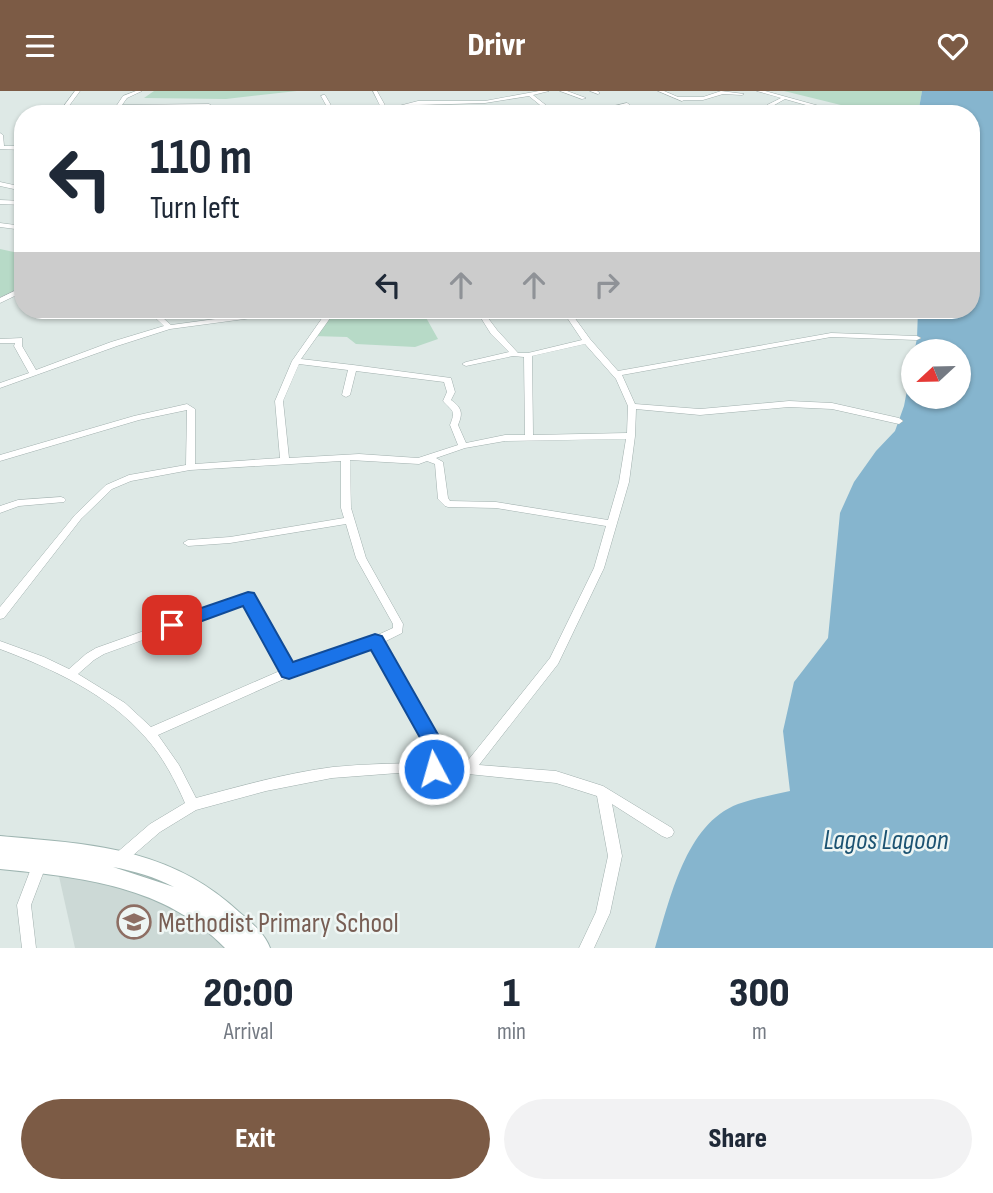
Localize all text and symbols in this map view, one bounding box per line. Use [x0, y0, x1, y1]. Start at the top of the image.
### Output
text: Drivr [468, 26, 525, 65]
icon: menu [21, 27, 59, 65]
icon: heart [934, 27, 972, 65]
text: 110 m [150, 129, 252, 188]
icon: left [35, 133, 126, 224]
text: Turn left [150, 189, 240, 228]
icon: left [369, 266, 407, 304]
icon: ahead [442, 266, 480, 304]
icon: ahead [515, 266, 553, 304]
icon: right [588, 266, 626, 304]
north arrow [901, 339, 971, 409]
map controls [901, 339, 971, 409]
pin [142, 595, 202, 655]
icon: arrive [153, 606, 191, 644]
position arrow [397, 732, 471, 806]
water label: Lagos Lagoon [823, 824, 949, 857]
school or university icon: Methodist Primary School [115, 903, 153, 941]
place label: Methodist Primary School [158, 907, 399, 940]
text: 20:00 [203, 968, 294, 1019]
text: 1 [503, 968, 520, 1019]
text: 300 [729, 968, 790, 1019]
text: Arrival [224, 1018, 273, 1046]
text: min [497, 1018, 526, 1046]
text: m [752, 1018, 767, 1046]
button: Exit [21, 1099, 490, 1179]
button: Share [504, 1099, 972, 1179]

